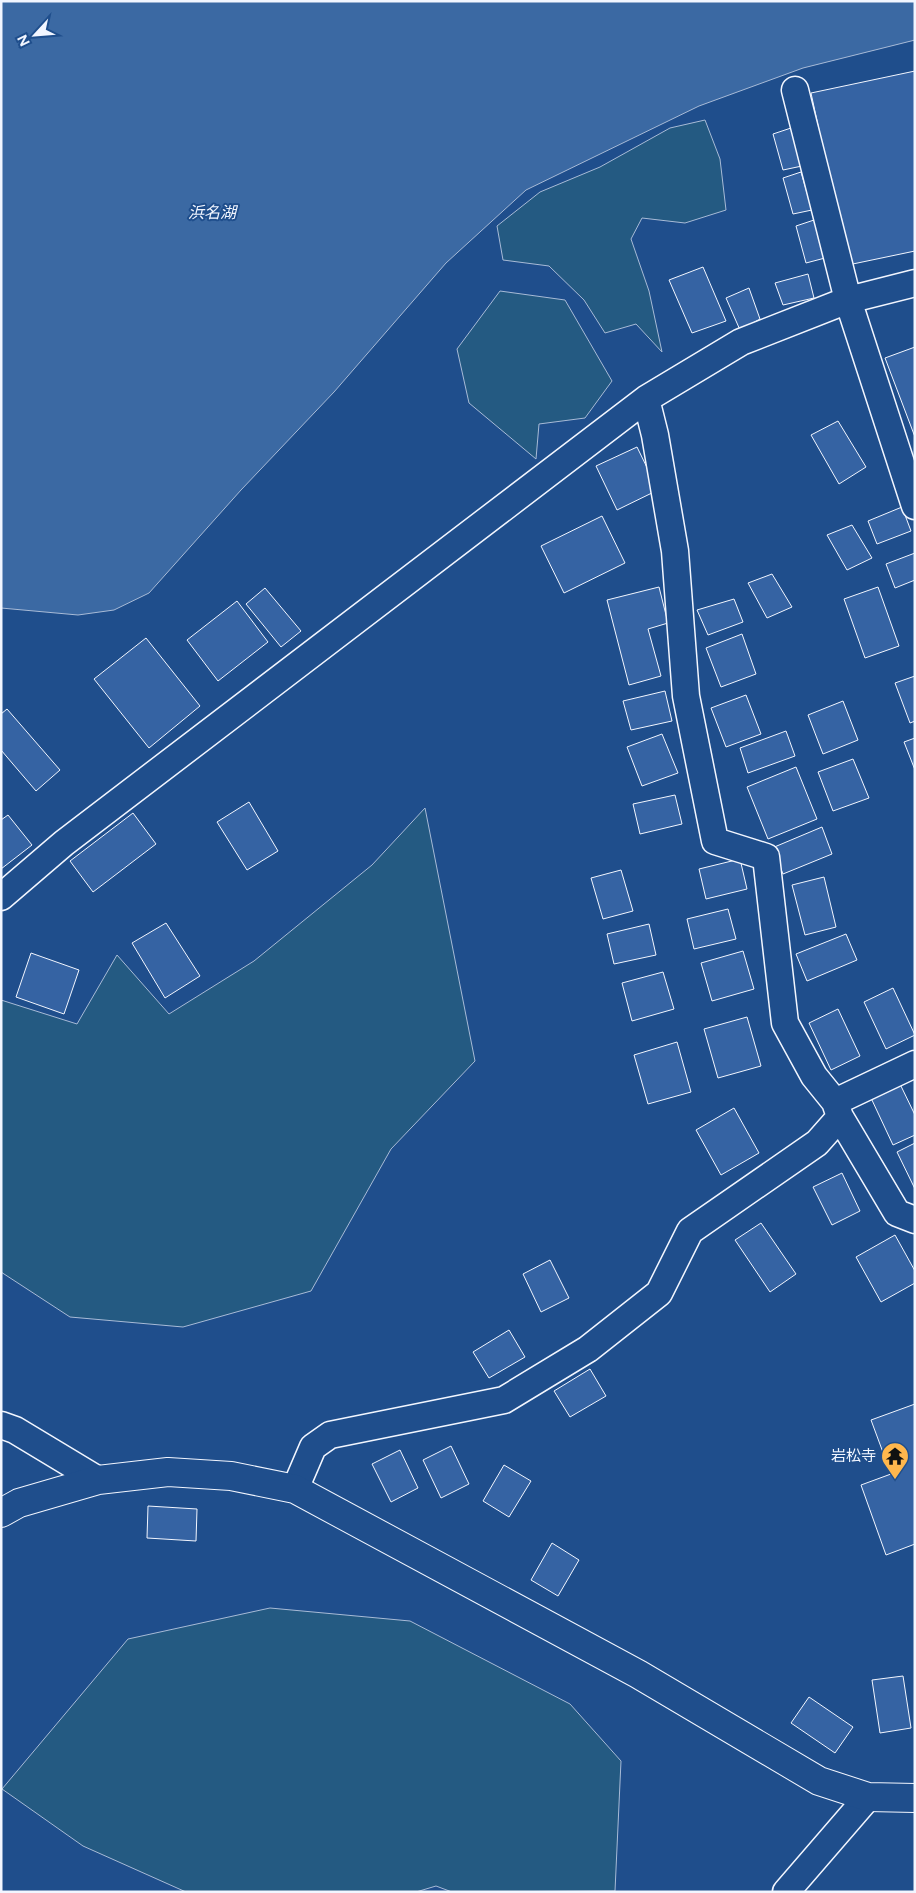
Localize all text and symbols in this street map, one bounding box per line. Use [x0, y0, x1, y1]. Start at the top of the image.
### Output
north arrow [10, 10, 60, 60]
text: N [14, 32, 34, 49]
water label: 浜名湖 [188, 203, 239, 222]
temple icon: 岩松寺 [880, 1441, 910, 1480]
place label: 岩松寺 [831, 1447, 876, 1465]

